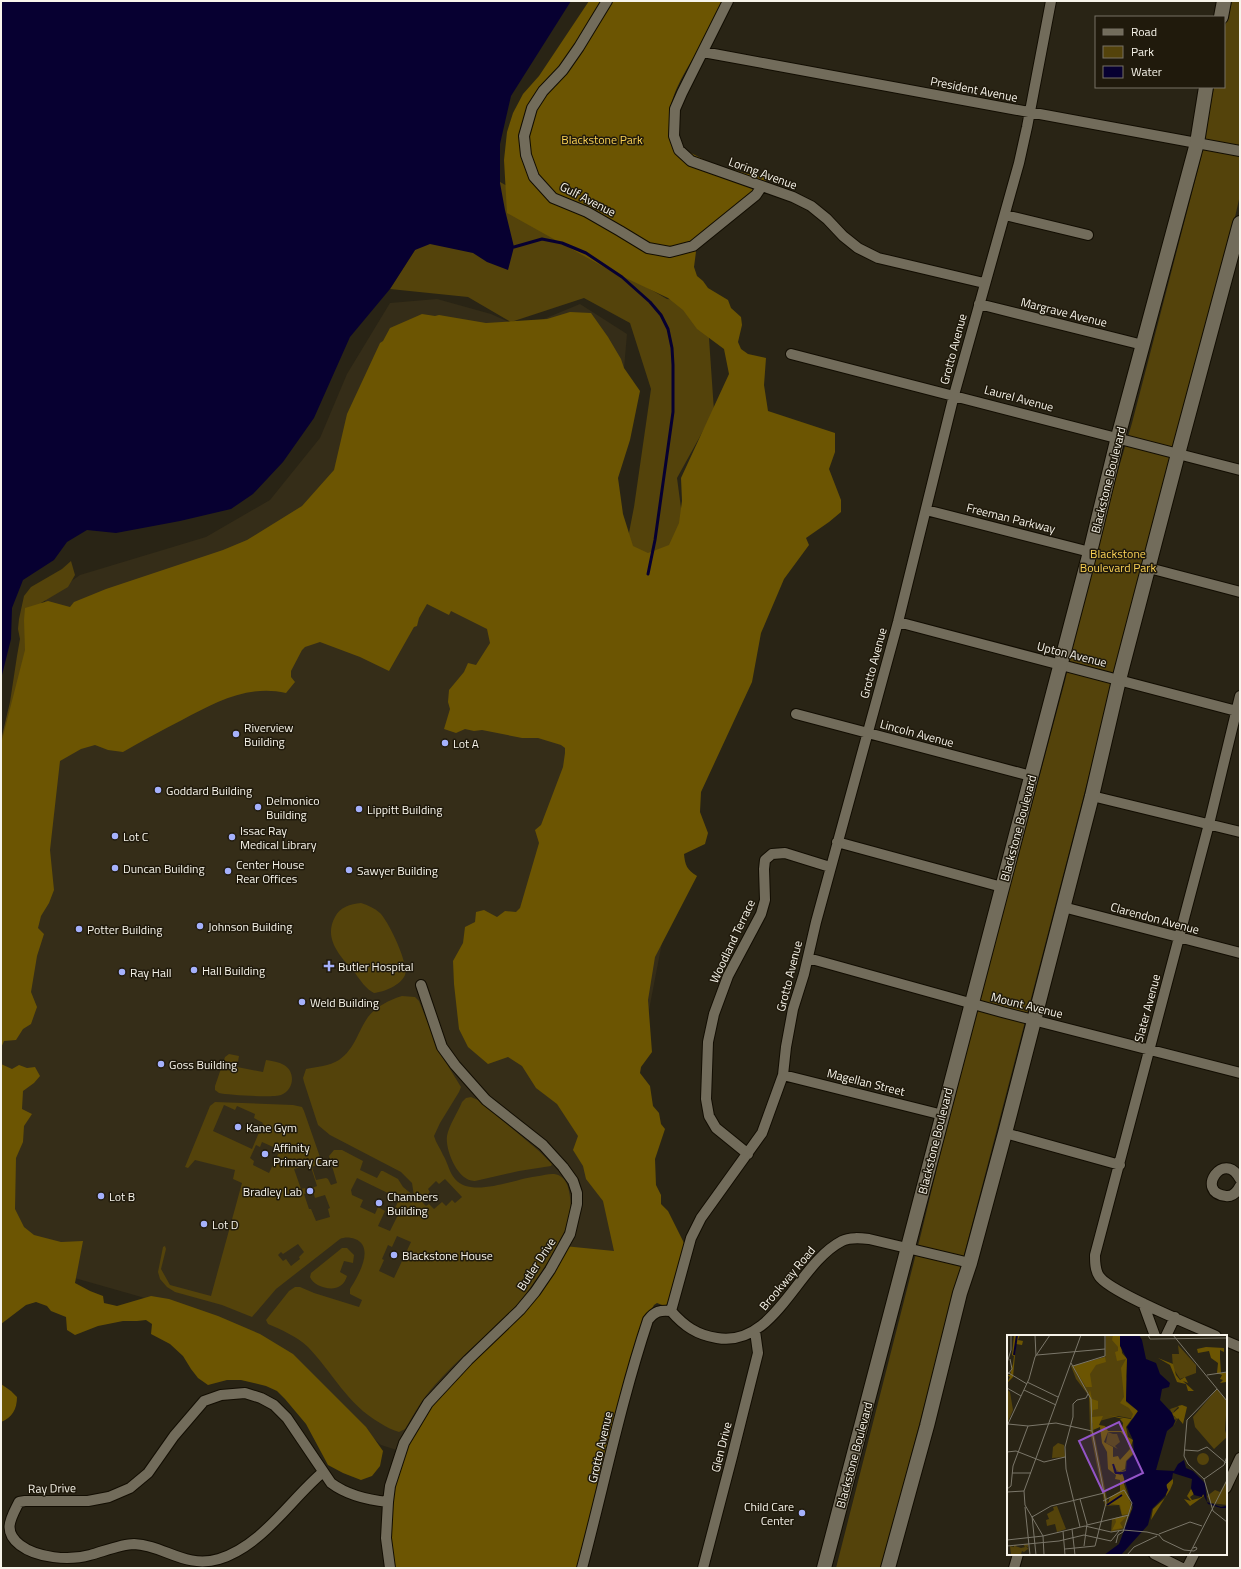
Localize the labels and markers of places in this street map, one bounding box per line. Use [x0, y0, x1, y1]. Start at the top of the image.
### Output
place label: Riverview Building [244, 718, 293, 751]
marker: Riverview Building [231, 729, 241, 739]
place label: Lot A [453, 734, 479, 753]
marker: Lot A [440, 738, 450, 748]
place label: Goddard Building [166, 781, 252, 800]
marker: Goddard Building [153, 785, 163, 795]
place label: Delmonico Building [266, 791, 320, 824]
place label: Lippitt Building [367, 800, 442, 819]
marker: Delmonico Building [253, 802, 263, 812]
marker: Lippitt Building [354, 804, 364, 814]
place label: Issac Ray Medical Library [240, 821, 317, 854]
place label: Lot C [123, 827, 149, 846]
marker: Lot C [110, 831, 120, 841]
marker: Issac Ray Medical Library [227, 832, 237, 842]
place label: Center House Rear Offices [236, 855, 304, 888]
place label: Duncan Building [123, 859, 205, 878]
place label: Sawyer Building [357, 861, 438, 880]
marker: Duncan Building [110, 863, 120, 873]
marker: Sawyer Building [344, 865, 354, 875]
marker: Center House Rear Offices [223, 866, 233, 876]
place label: Johnson Building [208, 917, 292, 936]
place label: Potter Building [87, 920, 162, 939]
marker: Johnson Building [195, 921, 205, 931]
marker: Potter Building [74, 924, 84, 934]
place label: Butler Hospital [338, 957, 414, 976]
marker: Butler Hospital [323, 960, 335, 972]
place label: Hall Building [202, 961, 265, 980]
place label: Ray Hall [130, 963, 171, 982]
marker: Hall Building [189, 965, 199, 975]
marker: Ray Hall [117, 967, 127, 977]
place label: Weld Building [310, 993, 379, 1012]
marker: Weld Building [297, 997, 307, 1007]
place label: Goss Building [169, 1055, 237, 1074]
marker: Goss Building [156, 1059, 166, 1069]
place label: Kane Gym [246, 1118, 297, 1137]
marker: Kane Gym [233, 1122, 243, 1132]
place label: Affinity Primary Care [273, 1138, 338, 1171]
marker: Affinity Primary Care [260, 1149, 270, 1159]
place label: Bradley Lab [243, 1182, 302, 1201]
marker: Bradley Lab [305, 1186, 315, 1196]
place label: Lot B [109, 1187, 135, 1206]
place label: Chambers Building [387, 1187, 439, 1220]
marker: Lot B [96, 1191, 106, 1201]
marker: Chambers Building [374, 1198, 384, 1208]
place label: Lot D [212, 1215, 239, 1234]
marker: Lot D [199, 1219, 209, 1229]
place label: Blackstone House [402, 1246, 493, 1265]
marker: Blackstone House [389, 1250, 399, 1260]
place label: Child Care Center [744, 1497, 794, 1530]
marker: Child Care Center [797, 1508, 807, 1518]

